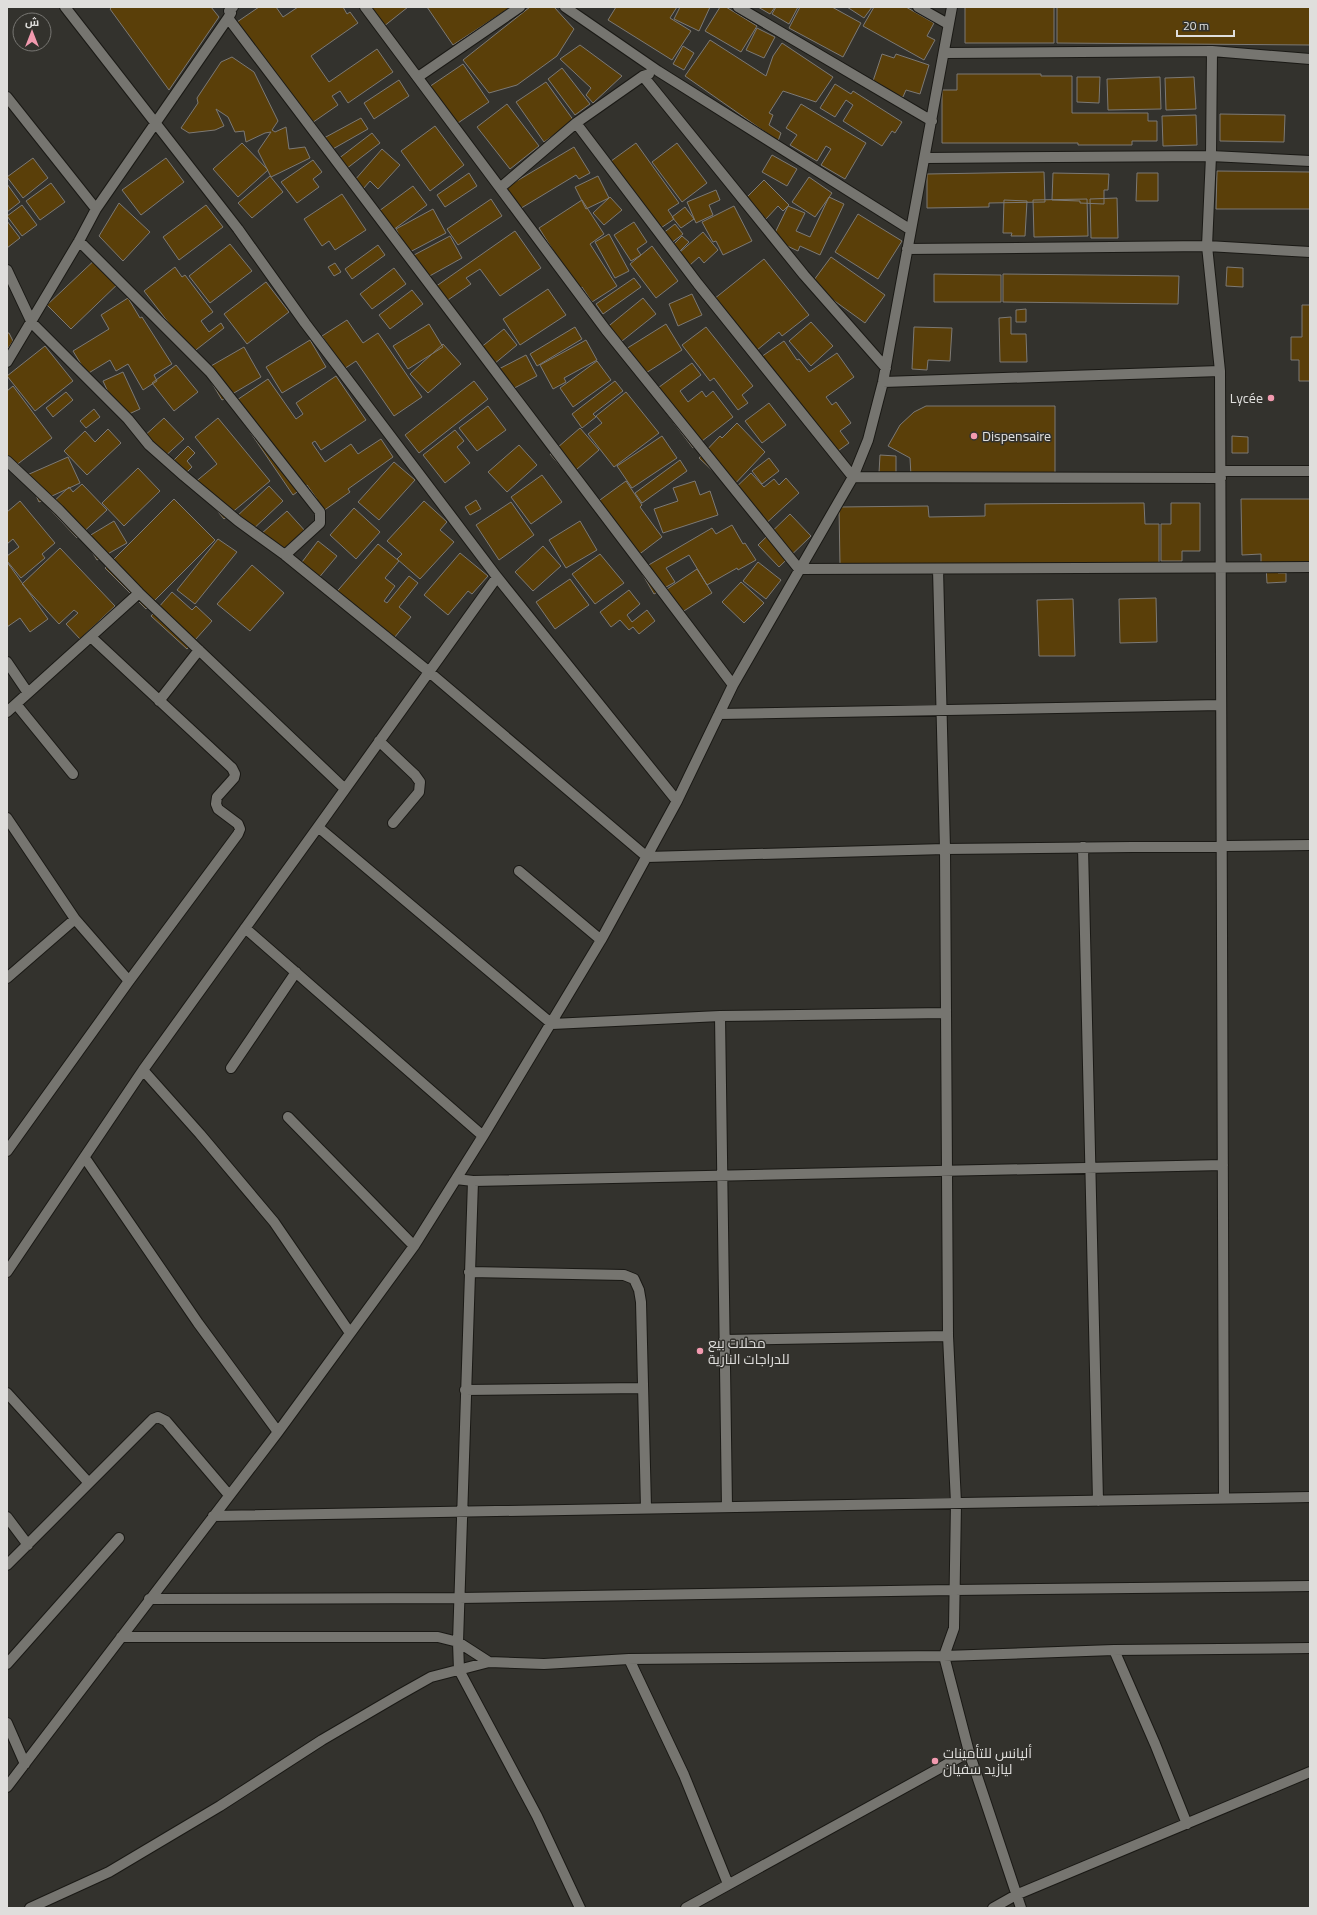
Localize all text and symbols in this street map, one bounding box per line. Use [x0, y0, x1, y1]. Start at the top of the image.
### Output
north arrow [12, 12, 52, 52]
text: ش [25, 12, 39, 32]
scale bar [1177, 12, 1234, 38]
text: 20 m [1183, 14, 1209, 37]
place label: Lycée [1230, 385, 1263, 411]
marker: Lycée [1266, 393, 1276, 403]
place label: Dispensaire [982, 423, 1051, 449]
marker: Dispensaire [969, 431, 979, 441]
place label: محلات بيع للدراجات النارية [708, 1330, 790, 1372]
marker: محلات بيع للدراجات النارية [695, 1346, 705, 1356]
place label: أليانس للتأمينات ليازيد سفيان [943, 1740, 1032, 1782]
marker: أليانس للتأمينات ليازيد سفيان [930, 1756, 940, 1766]

